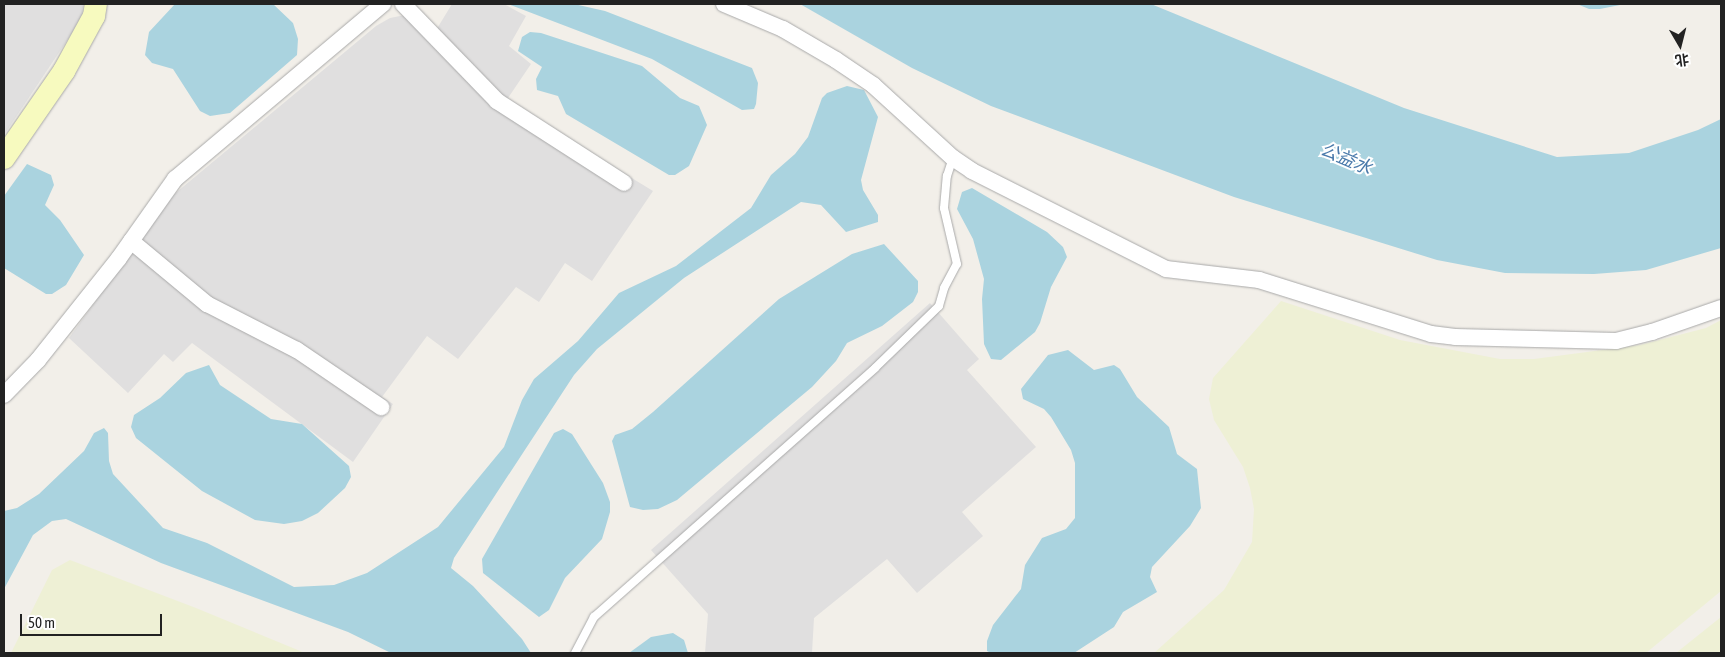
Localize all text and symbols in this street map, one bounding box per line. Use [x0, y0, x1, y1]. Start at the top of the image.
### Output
north arrow [1655, 20, 1705, 70]
text: 北 [1674, 51, 1690, 69]
water label: 公益水 [1317, 139, 1375, 179]
scale bar [22, 604, 165, 636]
text: 50 m [28, 614, 55, 631]

